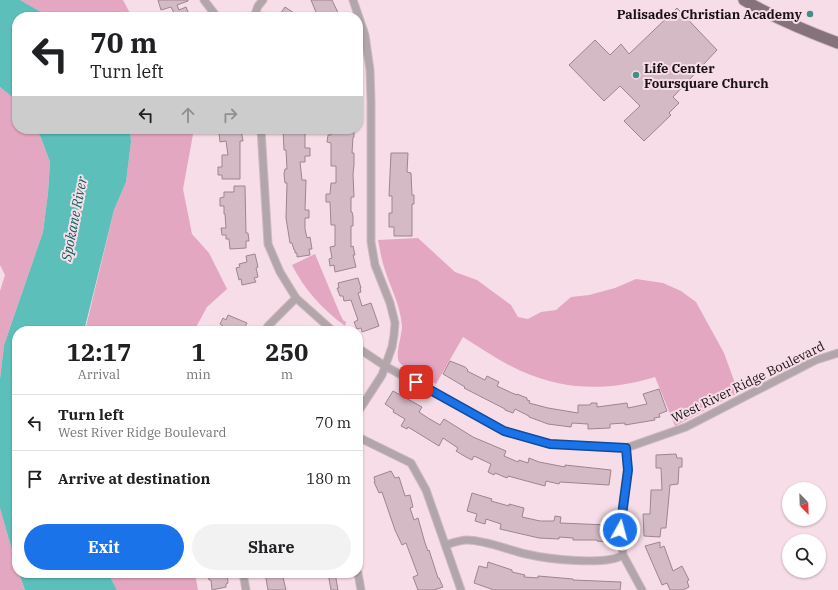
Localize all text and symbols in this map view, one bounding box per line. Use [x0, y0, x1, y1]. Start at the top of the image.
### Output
place label: Palisades Christian Academy [617, 6, 803, 23]
marker: Palisades Christian Academy [805, 9, 815, 19]
text: 70 m [90, 24, 157, 61]
icon: left [24, 28, 76, 80]
text: Turn left [90, 60, 164, 83]
place label: Life Center Foursquare Church [644, 60, 769, 92]
marker: Life Center Foursquare Church [631, 70, 641, 80]
icon: left [135, 104, 157, 126]
icon: ahead [177, 104, 199, 126]
icon: right [219, 104, 241, 126]
water label: Spokane River [57, 174, 91, 264]
text: 12:17 [67, 336, 131, 368]
text: 1 [191, 336, 206, 368]
text: 250 [265, 336, 308, 368]
street label: West River Ridge Boulevard [669, 337, 827, 427]
pin [399, 365, 433, 399]
text: Arrival [78, 366, 120, 383]
text: min [186, 366, 211, 383]
text: m [281, 366, 293, 383]
icon: arrive [405, 371, 427, 393]
text: Turn left [58, 405, 124, 424]
icon: left [24, 412, 46, 434]
text: 70 m [315, 413, 351, 432]
text: West River Ridge Boulevard [58, 424, 226, 441]
icon: arrive [24, 468, 46, 490]
text: Arrive at destination [58, 469, 210, 488]
text: 180 m [306, 469, 351, 488]
north arrow [782, 482, 826, 526]
map controls [782, 482, 826, 578]
position arrow [599, 509, 641, 551]
button: Exit [24, 524, 184, 570]
button: Share [192, 524, 351, 570]
button: search [782, 534, 826, 578]

